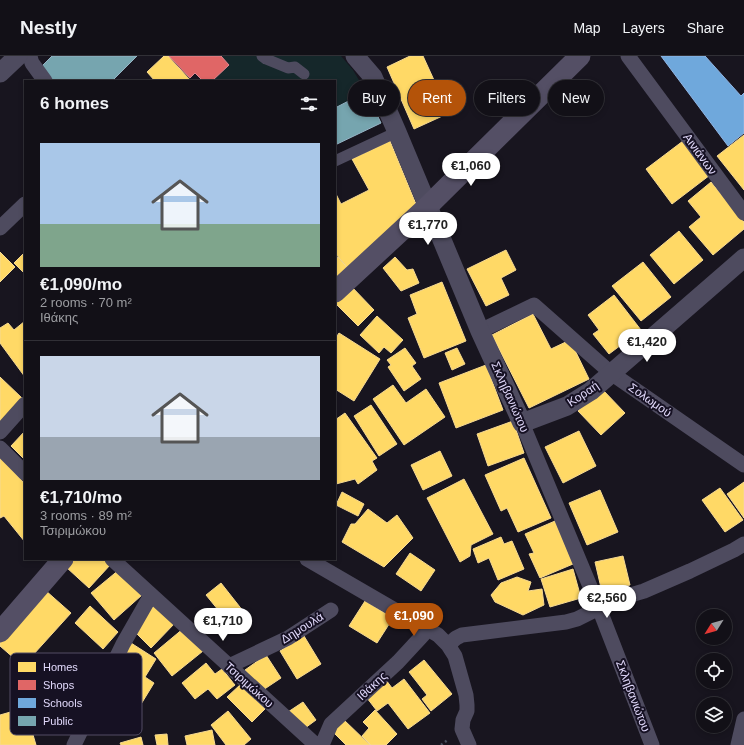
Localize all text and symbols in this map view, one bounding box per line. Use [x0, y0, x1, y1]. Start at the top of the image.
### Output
text: Nestly [20, 17, 77, 38]
text: Map [573, 20, 601, 36]
text: Layers [623, 20, 665, 36]
text: Share [687, 20, 724, 36]
chip: Buy [348, 80, 400, 116]
chip: Rent [408, 80, 466, 116]
chip: Filters [474, 80, 540, 116]
chip: New [548, 80, 604, 116]
icon: filters [298, 93, 320, 115]
text: 6 homes [40, 94, 109, 113]
street label: Αινιάνων [680, 131, 720, 177]
pin: €1,060 [438, 153, 504, 187]
text: €1,060 [451, 158, 491, 173]
icon: home [144, 169, 216, 241]
pin: €1,770 [395, 212, 461, 246]
text: €1,770 [408, 217, 448, 232]
text: €1,090/mo [40, 275, 122, 294]
text: 2 rooms · 70 m² [40, 295, 132, 310]
text: Ιθάκης [40, 310, 78, 325]
pin: €1,420 [614, 329, 680, 363]
text: €1,420 [627, 334, 667, 349]
street label: Σκληβανιώτου [488, 360, 532, 434]
street label: Κοραή [565, 378, 601, 410]
street label: Σολωμού [626, 380, 674, 420]
icon: home [144, 382, 216, 454]
text: €1,710/mo [40, 488, 122, 507]
text: 3 rooms · 89 m² [40, 508, 132, 523]
text: Τσιριμώκου [40, 523, 106, 538]
pin: €2,560 [574, 585, 640, 619]
text: €2,560 [587, 590, 627, 605]
pin: €1,090 [381, 603, 447, 637]
pin: €1,710 [190, 608, 256, 642]
text: €1,090 [394, 608, 434, 623]
street label: Δημουλά [278, 609, 326, 647]
north arrow [696, 609, 732, 645]
map controls [696, 609, 732, 733]
text: €1,710 [203, 613, 243, 628]
legend [10, 653, 142, 735]
button: locate [696, 653, 732, 689]
street label: Σκληβανιώτου [613, 658, 653, 734]
street label: Τσιριμώκου [222, 659, 276, 711]
text: Homes [43, 661, 78, 673]
street label: Ιθάκης [354, 669, 390, 703]
text: Shops [43, 679, 75, 691]
text: Schools [43, 697, 83, 709]
button: layers [696, 697, 732, 733]
text: Public [43, 715, 73, 727]

